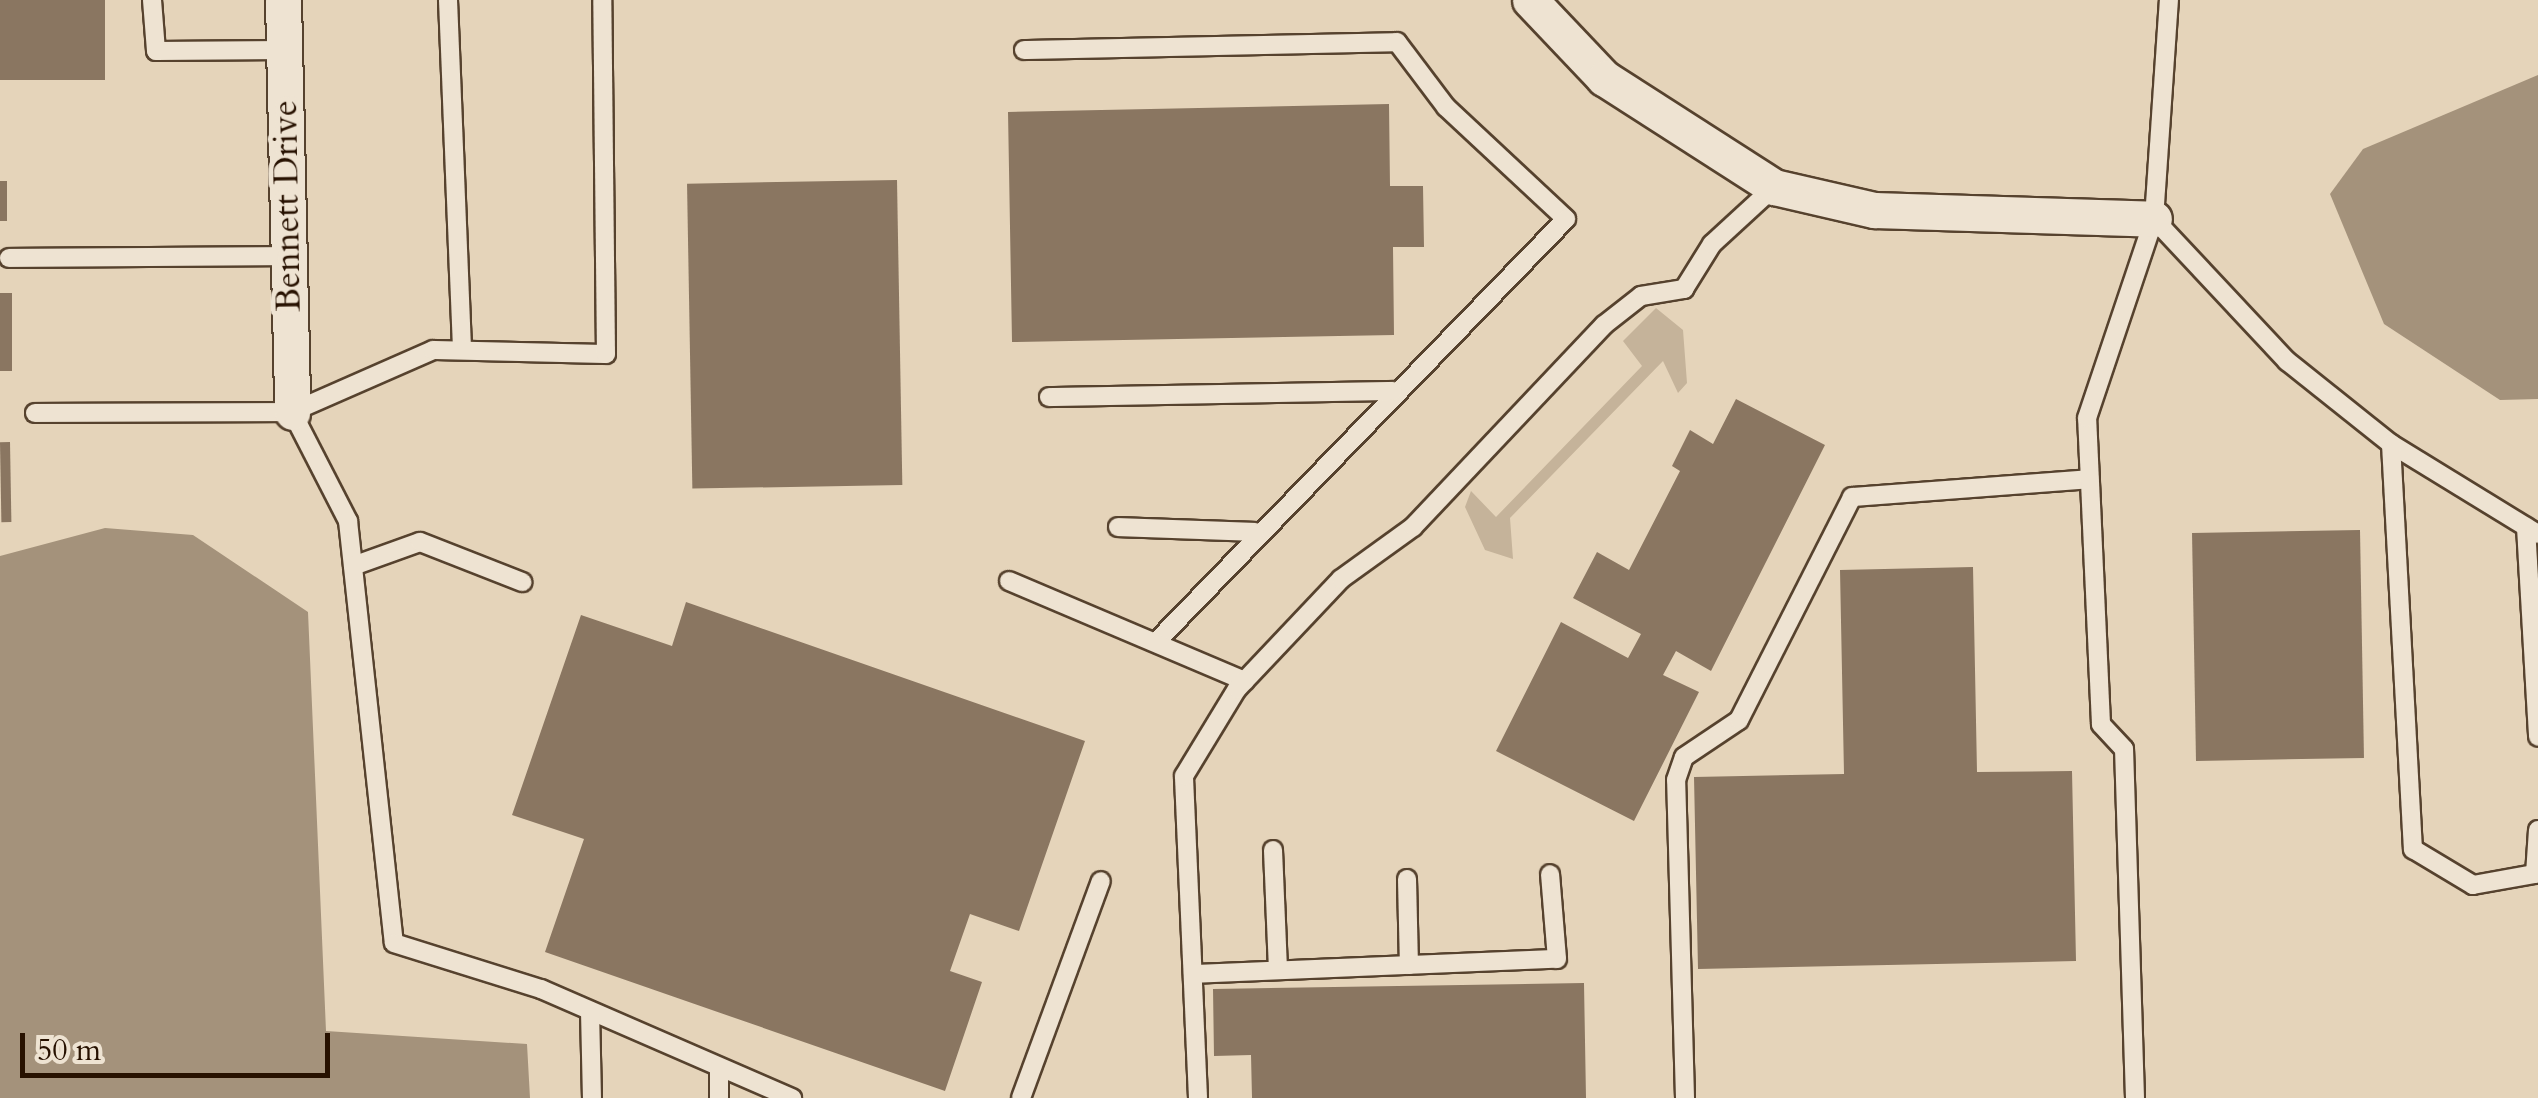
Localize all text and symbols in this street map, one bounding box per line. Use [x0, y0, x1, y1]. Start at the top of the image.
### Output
street label: Bennett Drive [264, 100, 310, 312]
scale bar [25, 1013, 335, 1075]
text: 50 m [37, 1030, 101, 1071]

